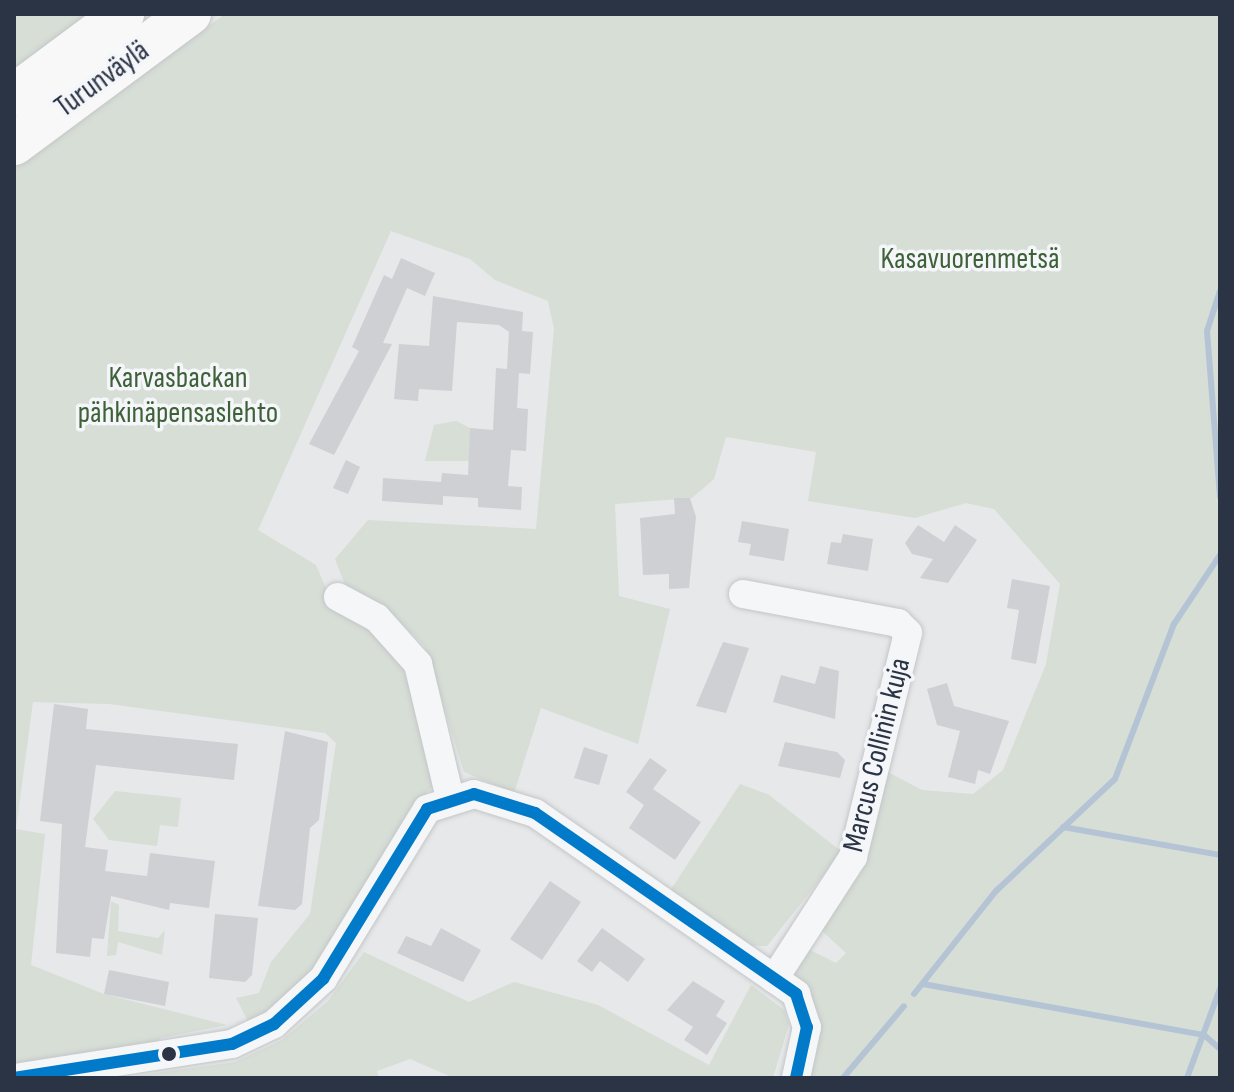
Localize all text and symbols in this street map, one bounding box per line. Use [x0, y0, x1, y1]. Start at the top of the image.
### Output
street label: Turunväylä [48, 33, 156, 125]
park label: Kasavuorenmetsä [881, 241, 1059, 277]
park label: Karvasbackan pähkinäpensaslehto [78, 360, 278, 430]
street label: Marcus Collinin kuja [836, 654, 918, 856]
unlabelled marker [161, 1046, 177, 1062]

